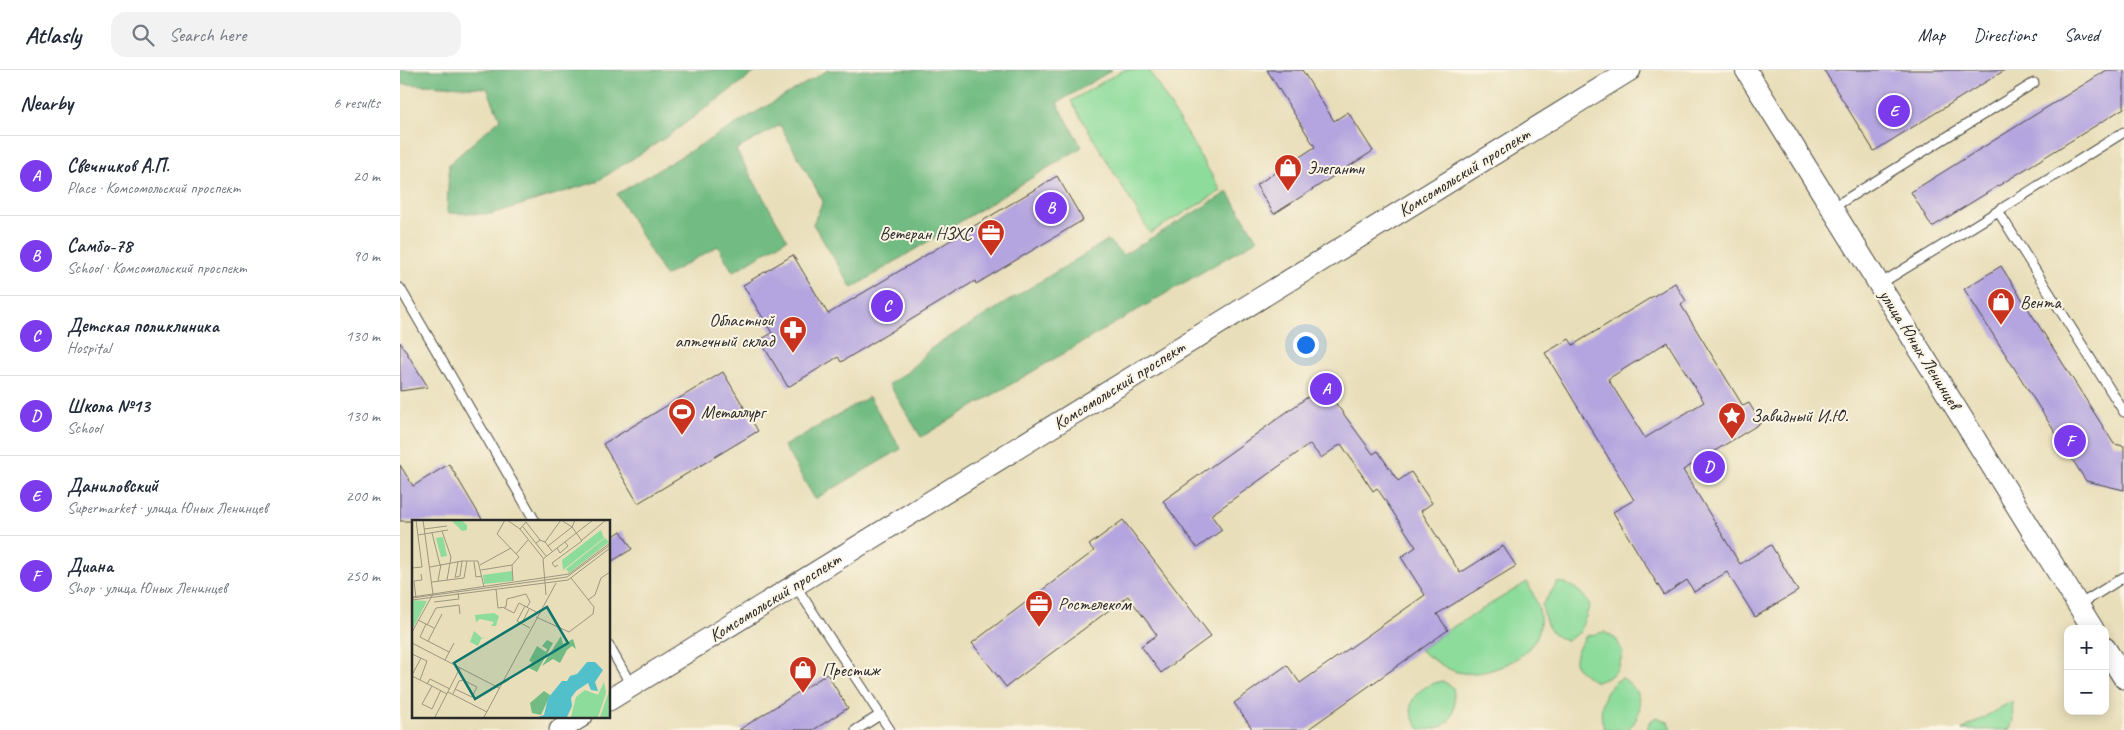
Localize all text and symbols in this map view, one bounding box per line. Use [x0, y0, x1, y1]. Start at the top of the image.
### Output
search box [111, 12, 461, 57]
text: Atlasly [25, 20, 81, 50]
icon: search [129, 21, 157, 49]
text: Search here [169, 23, 246, 47]
text: Map [1918, 24, 1945, 46]
text: Directions [1973, 24, 2036, 46]
text: Saved [2064, 24, 2099, 46]
text: Nearby [20, 90, 73, 116]
pin: E [1878, 92, 1910, 130]
text: 6 results [333, 93, 380, 113]
street label: Комсомольский проспект [1394, 122, 1535, 221]
shop icon: Элегантн [1273, 153, 1303, 192]
text: Свечников А.П. [67, 154, 169, 178]
place label: Элегантн [1307, 157, 1366, 179]
text: A [32, 166, 40, 186]
text: 20 m [353, 166, 380, 186]
text: Place · Комсомольский проспект [67, 178, 240, 198]
pin: B [1035, 189, 1067, 227]
office icon: Ветеран НЗХС [976, 218, 1006, 257]
place label: Ветеран НЗХС [879, 222, 974, 244]
text: Самбо-78 [67, 234, 132, 258]
text: B [32, 246, 40, 266]
text: 90 m [353, 246, 380, 266]
text: School · Комсомольский проспект [67, 258, 247, 278]
street label: улица Юных Ленинцев [1874, 284, 1967, 415]
pin: C [871, 287, 903, 325]
shop icon: Вента [1986, 287, 2016, 326]
place label: Вента [2020, 291, 2062, 313]
place label: Областной аптечный склад [675, 309, 776, 352]
text: Детская поликлиника [67, 314, 219, 338]
pharmacy icon: Областной аптечный склад [778, 315, 808, 354]
text: C [32, 326, 40, 346]
text: 130 m [346, 326, 380, 346]
your location [1293, 332, 1319, 358]
street label: Комсомольский проспект [1049, 335, 1190, 434]
text: Hospital [67, 338, 111, 358]
pin: A [1310, 370, 1342, 408]
text: Школа №13 [67, 394, 150, 418]
sports icon: Металлург [667, 397, 697, 436]
place label: Металлург [701, 401, 768, 423]
place icon: Завидный И.Ю. [1717, 401, 1747, 440]
place label: Завидный И.Ю. [1751, 405, 1848, 427]
text: D [31, 406, 41, 426]
text: 130 m [346, 406, 380, 426]
text: School [67, 418, 101, 438]
pin: F [2054, 422, 2086, 460]
pin: D [1693, 448, 1725, 486]
text: Даниловский [67, 474, 158, 498]
text: E [32, 486, 40, 506]
text: 200 m [346, 486, 380, 506]
text: Supermarket · улица Юных Ленинцев [67, 498, 267, 518]
inset map [412, 520, 610, 718]
street label: Комсомольский проспект [705, 547, 846, 646]
text: Диана [67, 554, 113, 578]
text: F [32, 566, 40, 586]
text: 250 m [346, 566, 380, 586]
text: Shop · улица Юных Ленинцев [67, 578, 227, 598]
office icon: Ростелеком [1024, 589, 1054, 628]
place label: Ростелеком [1058, 593, 1132, 615]
map controls [2064, 625, 2109, 715]
button: + [2064, 625, 2109, 670]
shop icon: Престиж [788, 655, 818, 694]
place label: Престиж [822, 659, 882, 681]
button: − [2064, 670, 2109, 715]

